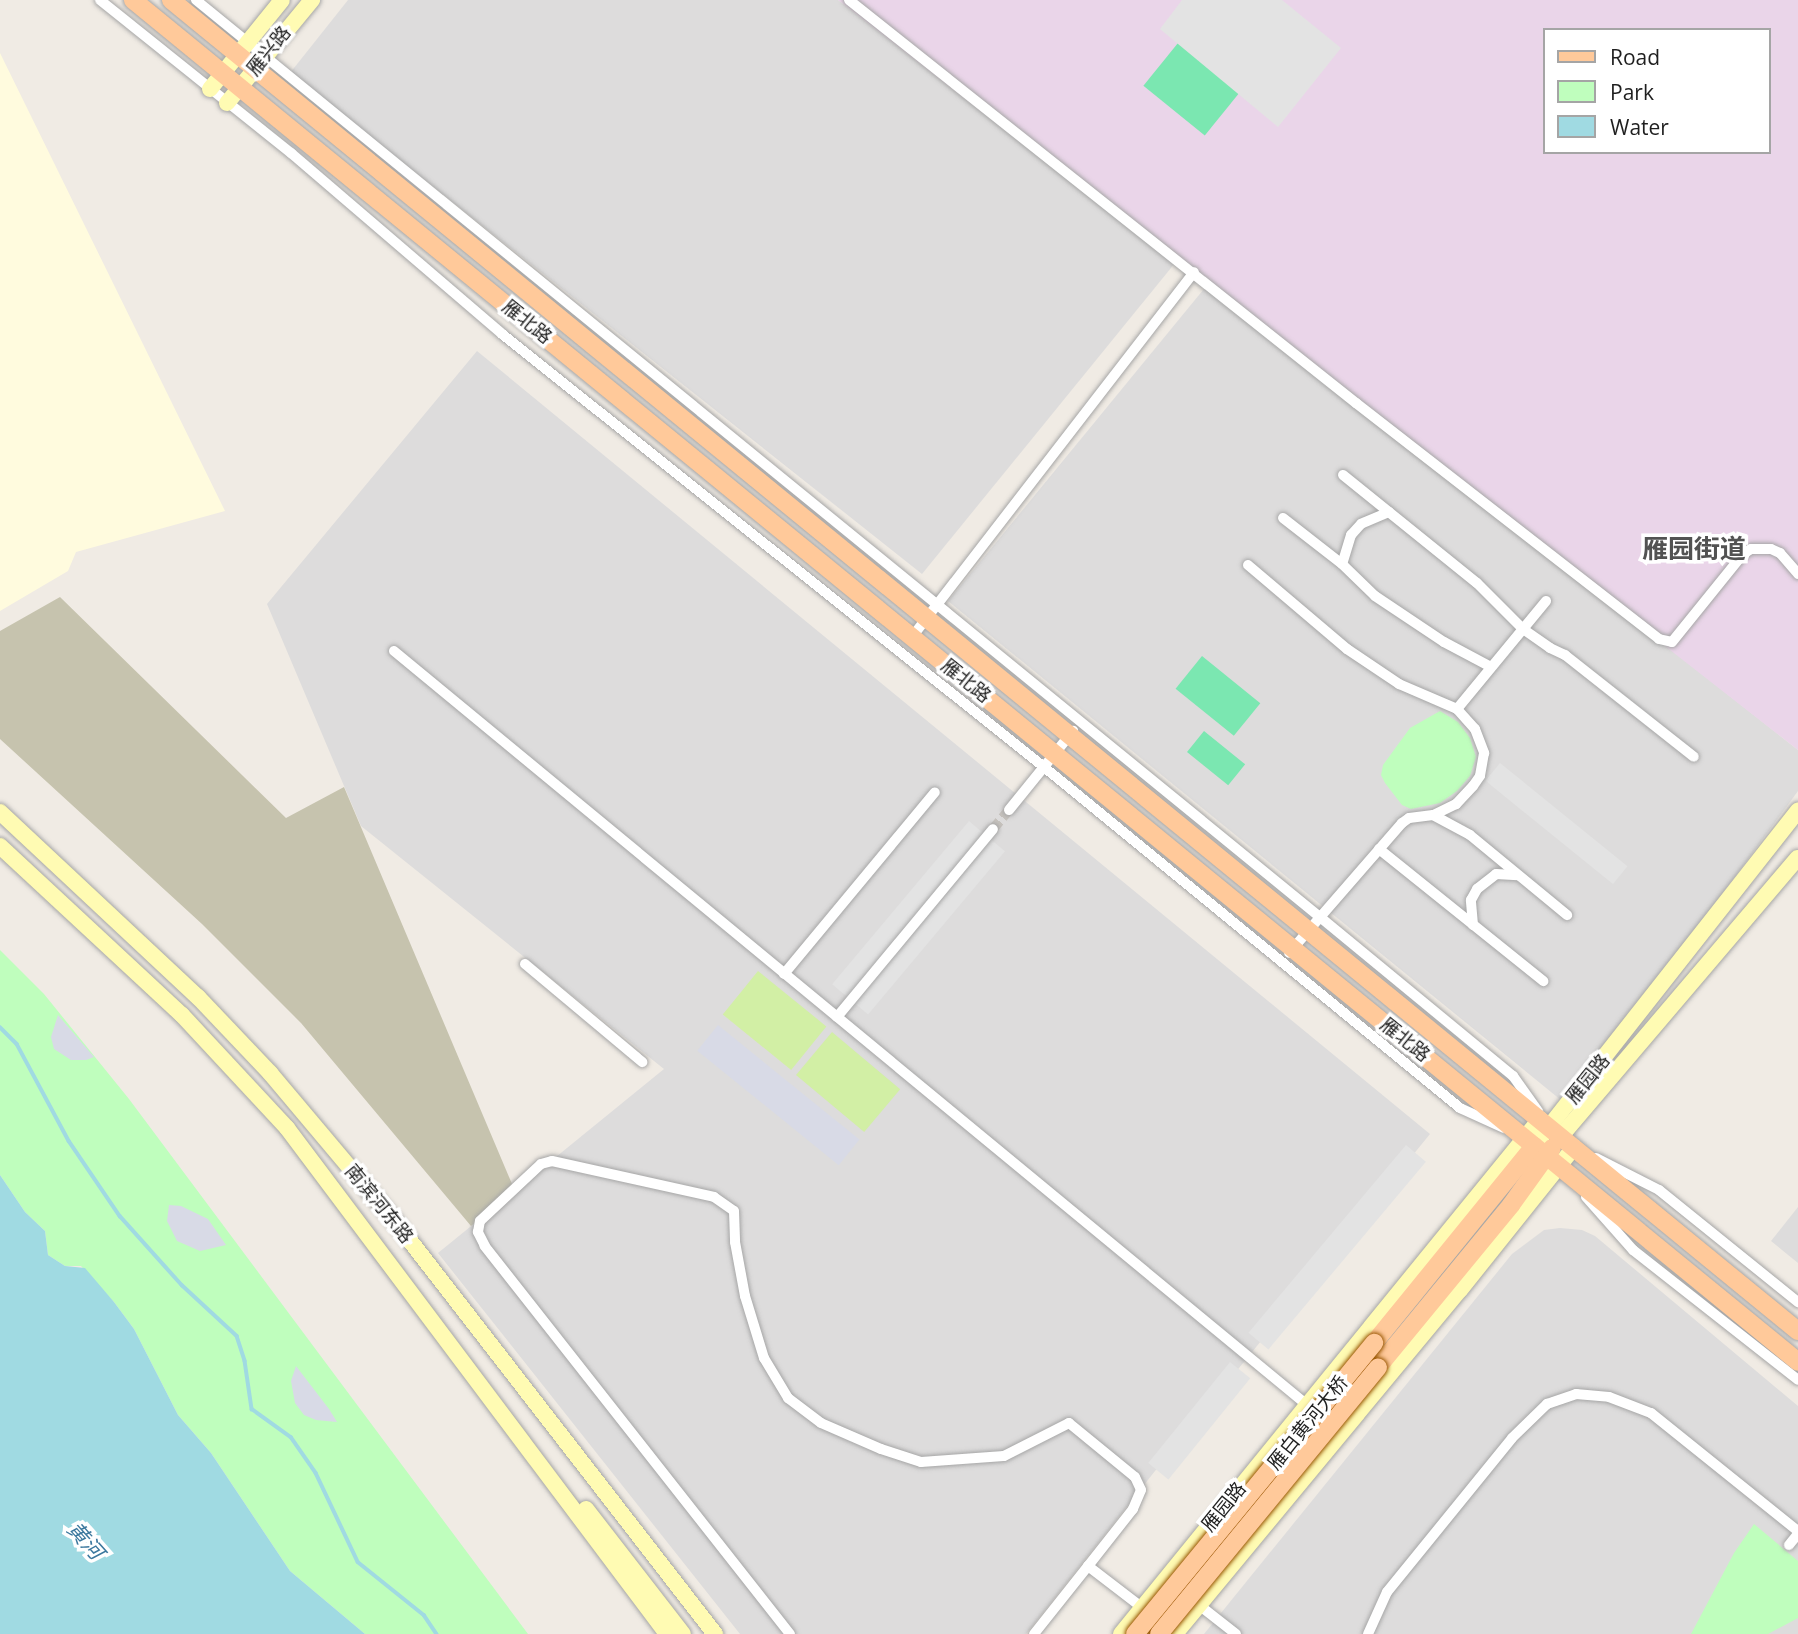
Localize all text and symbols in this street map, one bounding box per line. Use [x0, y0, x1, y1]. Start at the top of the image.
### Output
street label: 雁兴路 [242, 22, 296, 80]
legend [1542, 28, 1770, 154]
text: Road [1610, 43, 1660, 71]
text: Park [1610, 78, 1654, 106]
text: Water [1610, 113, 1669, 141]
street label: 雁北路 [498, 295, 556, 349]
district label: 雁园街道 [1642, 533, 1746, 565]
street label: 雁北路 [937, 654, 995, 708]
street label: 雁北路 [1376, 1013, 1434, 1067]
street label: 雁园路 [1561, 1050, 1615, 1108]
street label: 南滨河东路 [340, 1160, 418, 1248]
street label: 雁白黄河大桥 [1263, 1372, 1353, 1474]
street label: 雁园路 [1197, 1478, 1251, 1536]
water label: 黄河 [63, 1516, 109, 1564]

